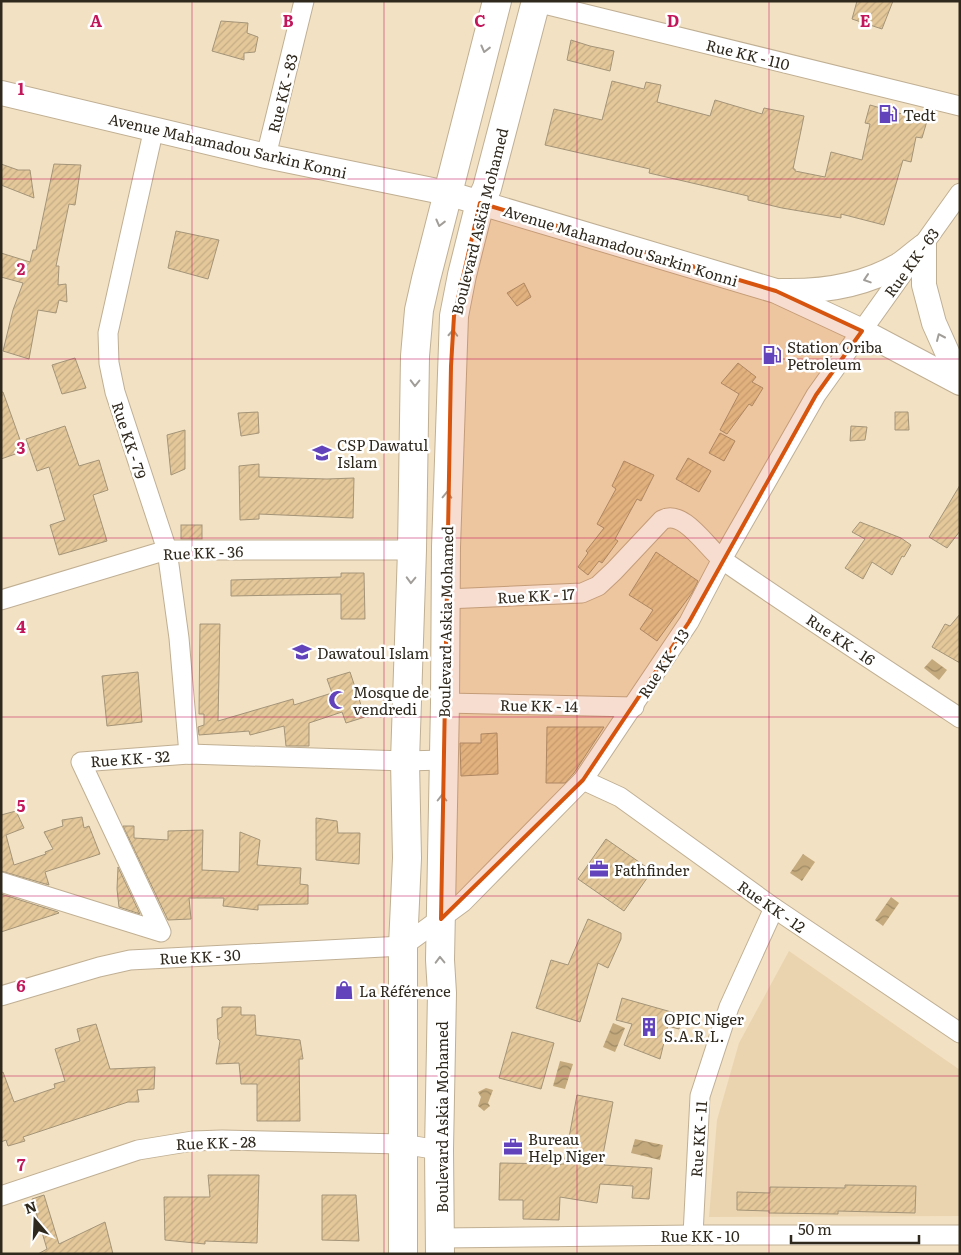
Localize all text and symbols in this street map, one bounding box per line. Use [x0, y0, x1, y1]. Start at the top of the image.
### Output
text: A [90, 8, 102, 32]
text: B [282, 8, 294, 32]
text: C [474, 8, 486, 32]
text: D [667, 8, 679, 32]
text: E [860, 8, 871, 32]
street label: Rue KK - 110 [704, 33, 792, 76]
one-way arrow [480, 44, 490, 52]
street label: Rue KK - 83 [261, 51, 303, 135]
text: 1 [18, 76, 25, 100]
fuel station icon: Tedt [877, 103, 899, 125]
place label: Tedt [903, 103, 936, 126]
street label: Avenue Mahamadou Sarkin Konni [106, 106, 350, 184]
street label: Boulevard Askia Mohamed [445, 125, 513, 317]
street label: Avenue Mahamadou Sarkin Konni [501, 198, 741, 292]
one-way arrow [435, 218, 446, 227]
street label: Rue KK - 63 [878, 223, 944, 301]
text: 2 [17, 256, 26, 280]
one-way arrow [863, 273, 872, 283]
one-way arrow [448, 329, 459, 337]
one-way arrow [936, 333, 947, 342]
place label: Station Oriba Petroleum [787, 335, 883, 375]
fuel station icon: Station Oriba Petroleum [761, 344, 783, 366]
one-way arrow [410, 379, 420, 387]
street label: Rue KK - 79 [107, 398, 153, 482]
place label: CSP Dawatul Islam [337, 433, 428, 473]
text: 3 [17, 435, 26, 459]
school or university icon: CSP Dawatul Islam [311, 442, 333, 464]
one-way arrow [442, 491, 453, 499]
street label: Boulevard Askia Mohamed [432, 526, 458, 718]
street label: Rue KK - 36 [162, 539, 244, 565]
one-way arrow [406, 576, 417, 584]
street label: Rue KK - 17 [497, 581, 576, 609]
street label: Rue KK - 16 [802, 607, 880, 671]
text: 4 [16, 614, 26, 638]
street label: Rue KK - 13 [632, 624, 694, 702]
school or university icon: Dawatoul Islam [291, 641, 313, 663]
place label: Dawatoul Islam [317, 641, 430, 664]
place label: Mosque de vendredi [353, 680, 429, 720]
mosque icon: Mosque de vendredi [327, 689, 349, 711]
street label: Rue KK - 14 [500, 693, 578, 717]
street label: Rue KK - 32 [89, 744, 171, 772]
text: 5 [17, 793, 26, 817]
one-way arrow [437, 793, 447, 801]
office icon: Fathfinder [588, 858, 610, 880]
place label: Fathfinder [614, 858, 689, 881]
street label: Rue KK - 12 [733, 874, 811, 938]
street label: Rue KK - 30 [159, 942, 241, 970]
one-way arrow [435, 956, 446, 964]
text: 6 [16, 973, 26, 997]
shop icon: La Référence [333, 979, 355, 1001]
place label: La Référence [359, 979, 451, 1002]
place label: OPIC Niger S.A.R.L. [664, 1007, 744, 1047]
building icon: OPIC Niger S.A.R.L. [638, 1016, 660, 1038]
street label: Boulevard Askia Mohamed [430, 1021, 453, 1213]
street label: Rue KK - 11 [684, 1100, 712, 1178]
place label: Bureau Help Niger [528, 1127, 605, 1167]
street label: Rue KK - 28 [175, 1129, 257, 1155]
office icon: Bureau Help Niger [502, 1136, 524, 1158]
text: 7 [17, 1152, 26, 1176]
north arrow [10, 1195, 60, 1245]
text: N [22, 1195, 39, 1218]
scale bar [791, 1212, 918, 1244]
text: 50 m [798, 1217, 832, 1240]
street label: Rue KK - 10 [660, 1224, 740, 1247]

